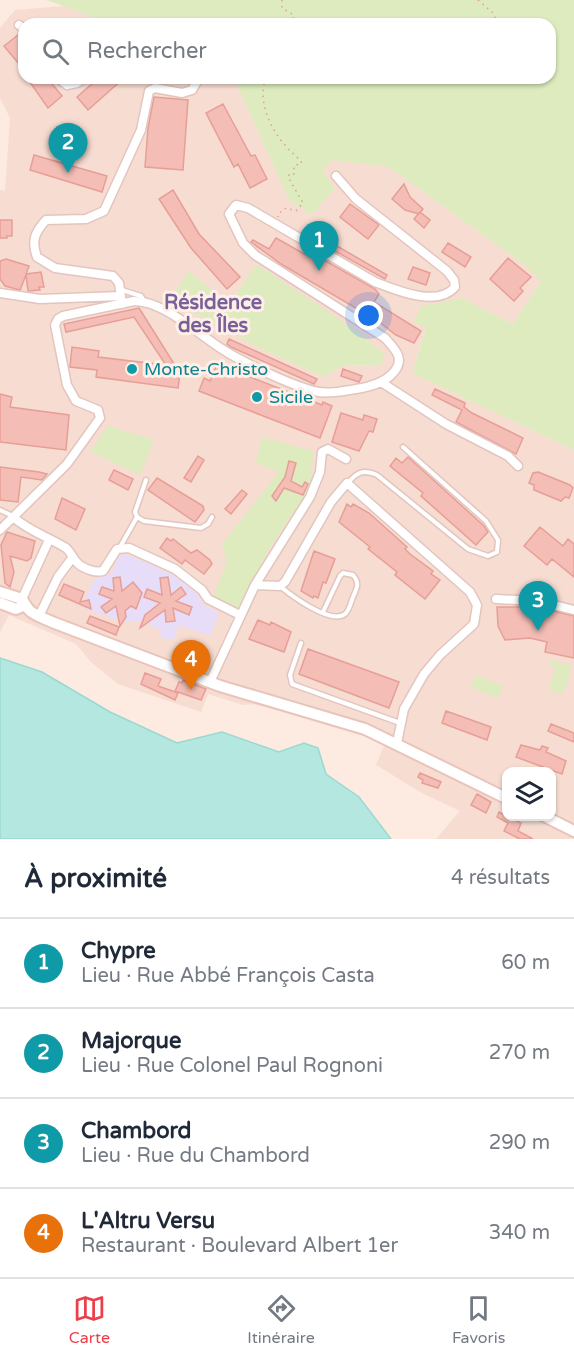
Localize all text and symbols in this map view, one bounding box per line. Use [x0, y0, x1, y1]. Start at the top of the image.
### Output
search box [18, 18, 556, 84]
icon: search [39, 35, 72, 68]
text: Rechercher [87, 38, 207, 64]
pin: 2 [48, 124, 88, 173]
pin: 1 [300, 222, 338, 271]
district label: Résidence des Îles [164, 291, 262, 338]
your location [354, 301, 383, 330]
place label: Monte-Christo [144, 358, 268, 380]
marker: Monte-Christo [125, 362, 139, 376]
place label: Sicile [269, 386, 313, 408]
marker: Sicile [250, 390, 264, 404]
pin: 3 [518, 582, 558, 631]
pin: 4 [172, 640, 210, 690]
map controls [502, 767, 556, 821]
button: layers [502, 767, 556, 821]
text: À proximité [24, 863, 167, 894]
text: 4 résultats [451, 866, 550, 890]
text: Chypre [81, 938, 156, 964]
text: 1 [37, 951, 50, 975]
text: 60 m [501, 951, 550, 975]
text: Lieu · Rue Abbé François Casta [81, 964, 375, 988]
text: Majorque [81, 1028, 181, 1054]
text: 2 [37, 1041, 50, 1065]
text: 270 m [489, 1041, 550, 1065]
text: Lieu · Rue Colonel Paul Rognoni [81, 1054, 383, 1078]
text: Chambord [81, 1118, 192, 1144]
text: 3 [37, 1131, 50, 1155]
text: 290 m [489, 1131, 550, 1155]
text: Lieu · Rue du Chambord [81, 1144, 310, 1168]
text: L'Altru Versu [81, 1208, 215, 1234]
text: 4 [37, 1221, 50, 1245]
text: 340 m [489, 1221, 550, 1245]
text: Restaurant · Boulevard Albert 1er [81, 1234, 398, 1258]
tab: Carte [69, 1292, 110, 1348]
tab: Itinéraire [247, 1292, 315, 1348]
tab: Favoris [452, 1292, 505, 1348]

